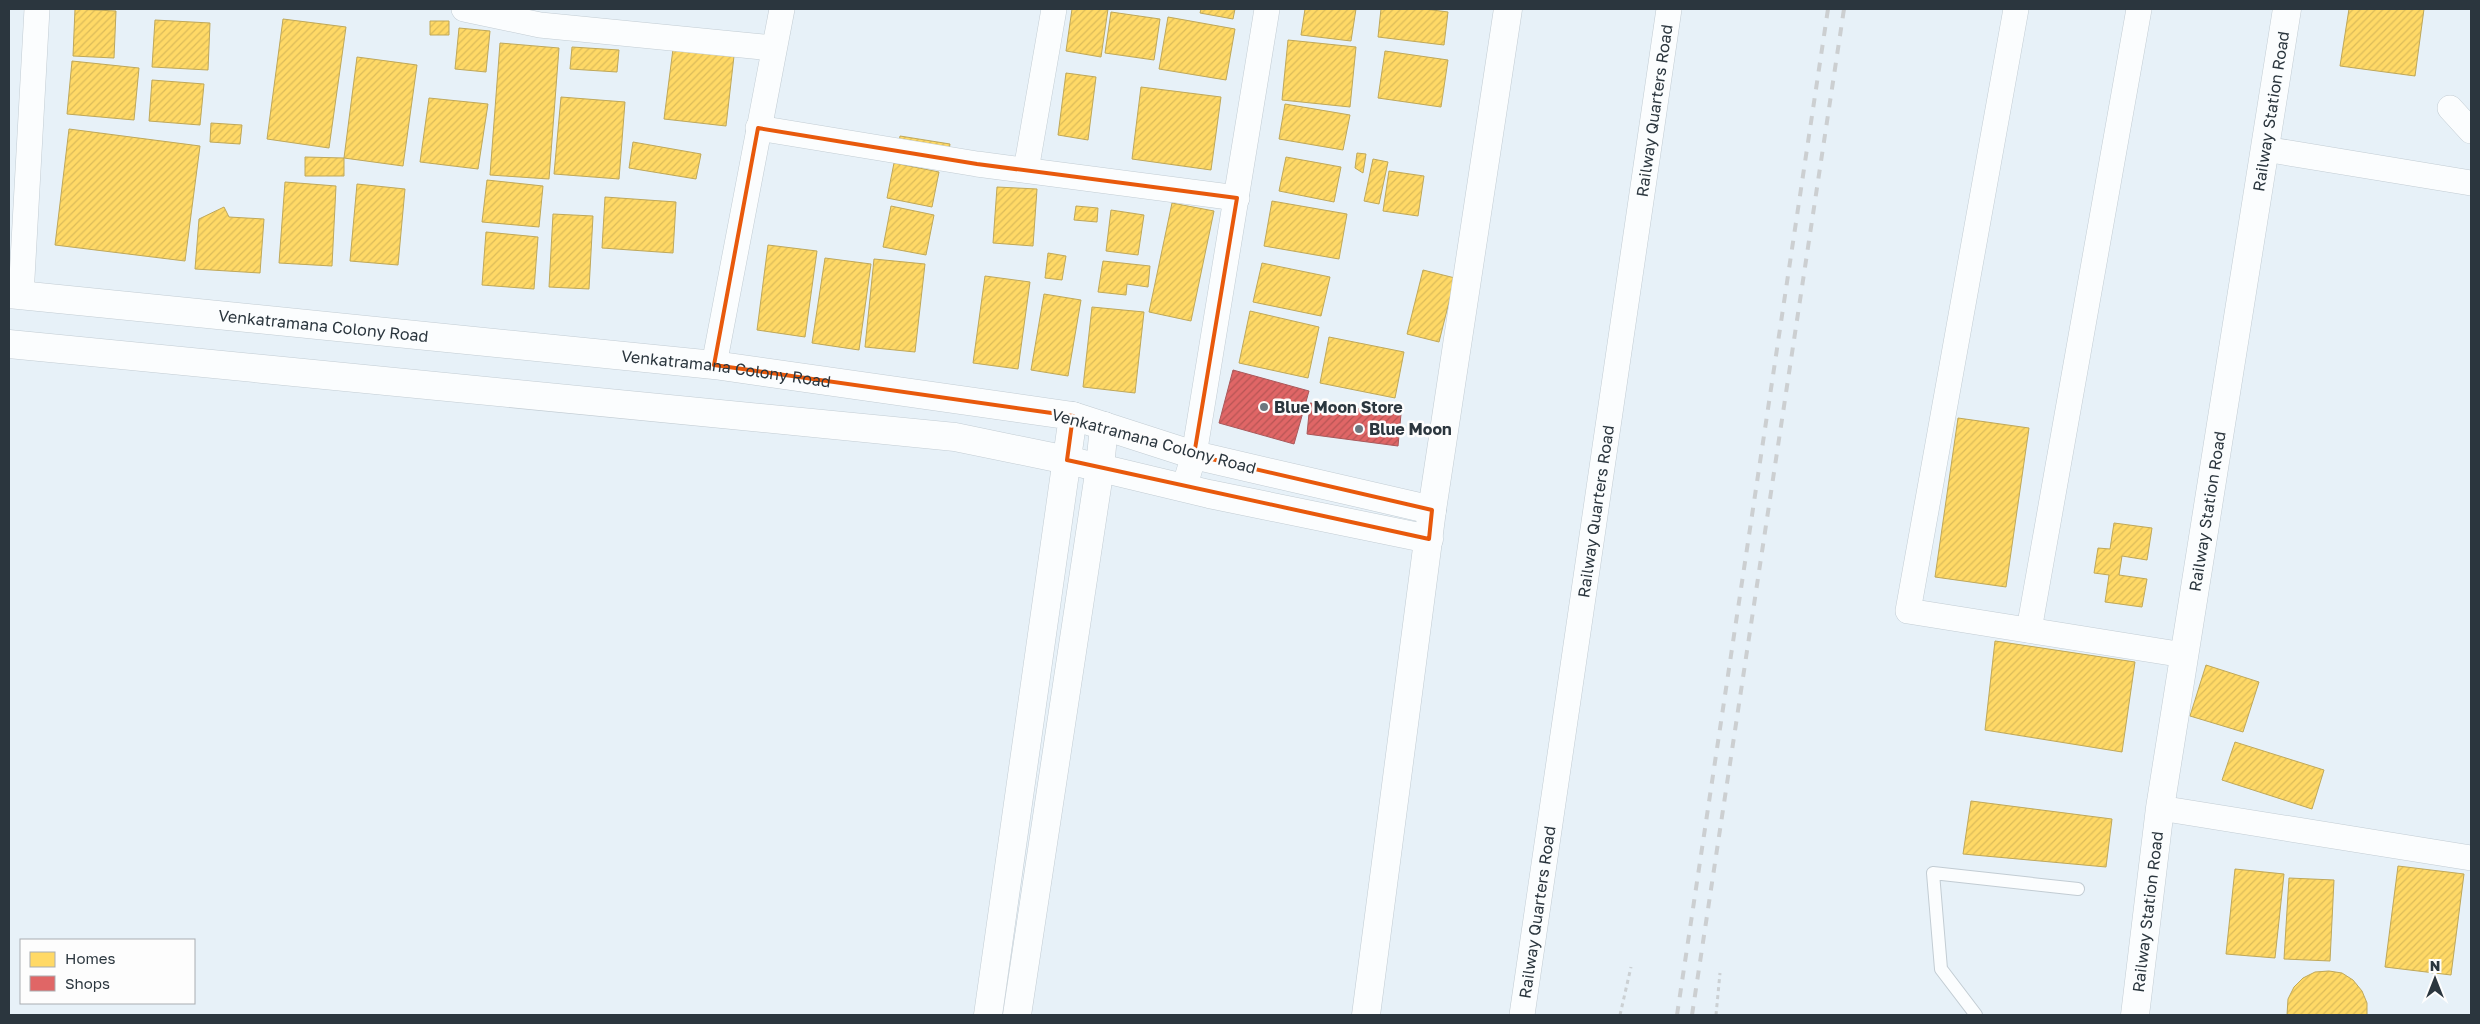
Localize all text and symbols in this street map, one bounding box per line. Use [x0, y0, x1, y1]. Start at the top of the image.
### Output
street label: Railway Quarters Road [1632, 23, 1677, 198]
street label: Railway Station Road [2248, 30, 2293, 193]
street label: Venkatramana Colony Road [217, 305, 429, 346]
street label: Venkatramana Colony Road [620, 346, 832, 391]
place label: Blue Moon Store [1274, 397, 1403, 417]
marker: Blue Moon Store [1258, 401, 1270, 413]
street label: Venkatramana Colony Road [1050, 404, 1258, 478]
place label: Blue Moon [1369, 419, 1452, 439]
marker: Blue Moon [1353, 423, 1365, 435]
street label: Railway Quarters Road [1573, 424, 1618, 599]
street label: Railway Station Road [2185, 430, 2230, 593]
street label: Railway Quarters Road [1515, 824, 1560, 1000]
street label: Railway Station Road [2128, 830, 2167, 993]
legend [20, 939, 195, 1004]
text: Homes [65, 949, 115, 967]
north arrow [2410, 954, 2460, 1004]
text: N [2430, 957, 2440, 974]
text: Shops [65, 974, 110, 992]

